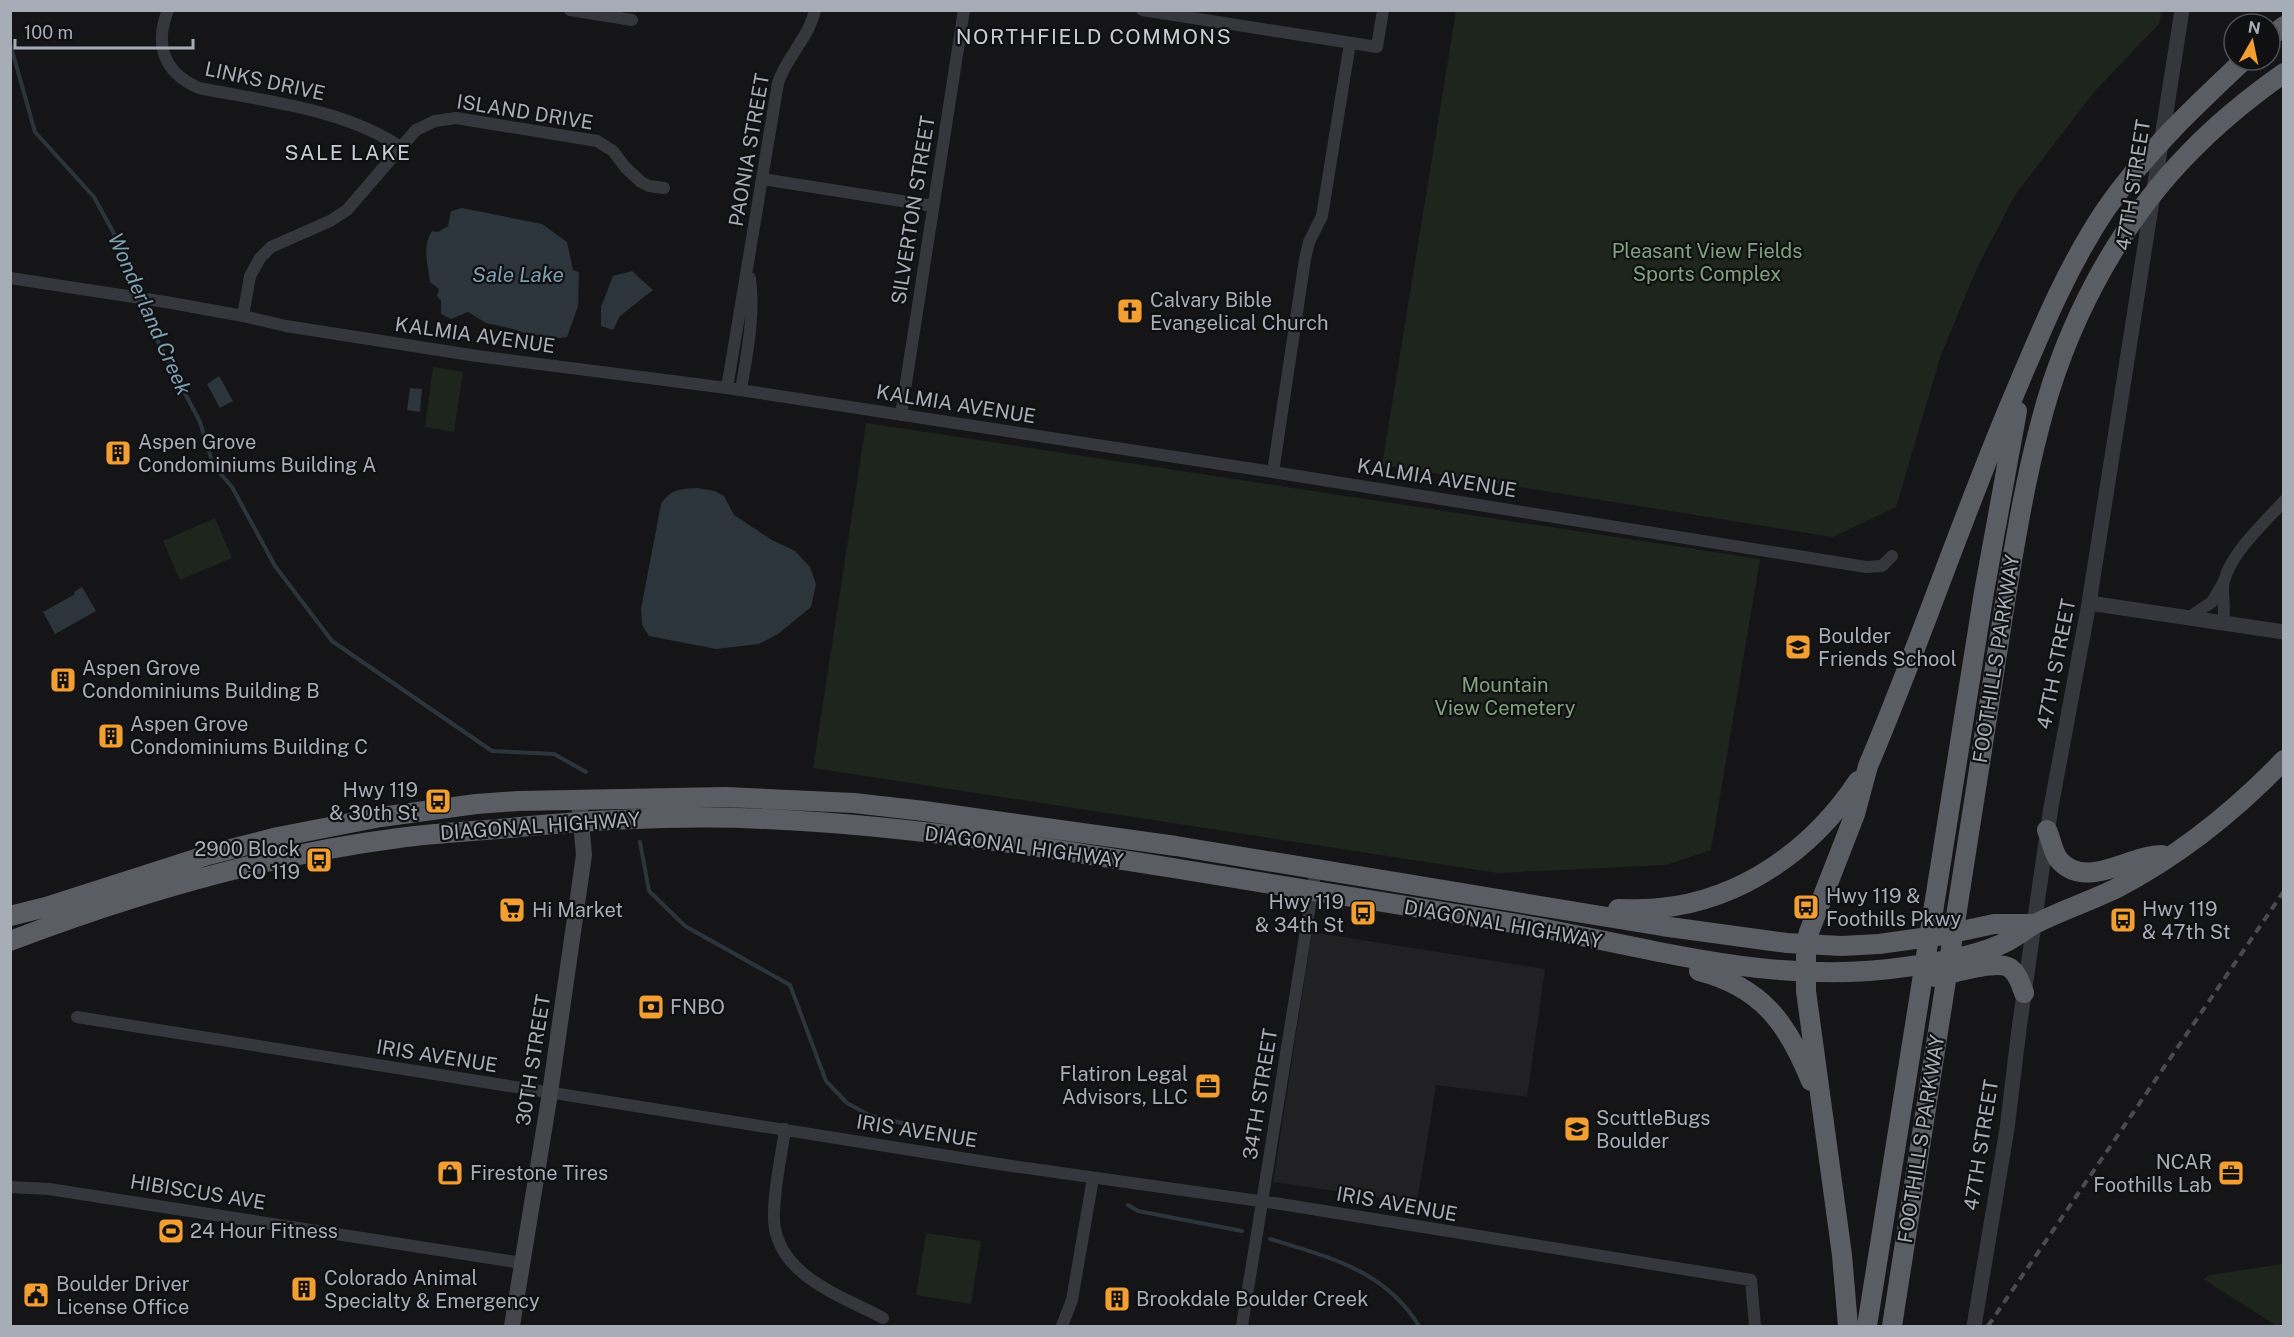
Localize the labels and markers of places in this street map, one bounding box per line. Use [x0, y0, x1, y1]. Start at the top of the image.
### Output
place label: Calvary Bible Evangelical Church [1150, 288, 1329, 335]
church icon: Calvary Bible Evangelical Church [1115, 296, 1145, 326]
place label: Aspen Grove Condominiums Building A [138, 430, 377, 477]
building icon: Aspen Grove Condominiums Building A [103, 438, 133, 468]
place label: Boulder Friends School [1818, 624, 1957, 671]
school or university icon: Boulder Friends School [1783, 632, 1813, 662]
place label: Aspen Grove Condominiums Building B [82, 656, 320, 703]
building icon: Aspen Grove Condominiums Building B [48, 665, 78, 695]
place label: Aspen Grove Condominiums Building C [130, 712, 368, 759]
building icon: Aspen Grove Condominiums Building C [96, 721, 126, 751]
place label: Hwy 119 & 30th St [329, 778, 418, 825]
bus stop icon: Hwy 119 & 30th St [423, 786, 453, 816]
place label: 2900 Block CO 119 [194, 837, 300, 884]
bus stop icon: 2900 Block CO 119 [304, 845, 334, 875]
place label: Hwy 119 & Foothills Pkwy [1826, 884, 1962, 931]
place label: Hwy 119 & 34th St [1255, 890, 1344, 937]
bus stop icon: Hwy 119 & Foothills Pkwy [1791, 892, 1821, 922]
supermarket icon: Hi Market [497, 895, 527, 925]
place label: Hwy 119 & 47th St [2142, 897, 2231, 944]
place label: Hi Market [532, 898, 623, 922]
bus stop icon: Hwy 119 & 34th St [1348, 898, 1378, 928]
bus stop icon: Hwy 119 & 47th St [2108, 905, 2138, 935]
bank icon: FNBO [636, 992, 666, 1022]
place label: FNBO [670, 995, 725, 1019]
place label: Flatiron Legal Advisors, LLC [1060, 1062, 1188, 1109]
office icon: Flatiron Legal Advisors, LLC [1193, 1071, 1223, 1101]
place label: ScuttleBugs Boulder [1596, 1106, 1710, 1153]
school or university icon: ScuttleBugs Boulder [1562, 1114, 1592, 1144]
place label: NCAR Foothills Lab [2093, 1150, 2212, 1197]
shop icon: Firestone Tires [435, 1158, 465, 1188]
office icon: NCAR Foothills Lab [2216, 1158, 2246, 1188]
place label: Firestone Tires [470, 1161, 608, 1185]
sports icon: 24 Hour Fitness [156, 1216, 186, 1246]
place label: 24 Hour Fitness [190, 1219, 338, 1243]
place label: Colorado Animal Specialty & Emergency [324, 1266, 540, 1313]
place label: Boulder Driver License Office [56, 1272, 190, 1319]
building icon: Colorado Animal Specialty & Emergency [289, 1274, 319, 1304]
public building icon: Boulder Driver License Office [21, 1280, 51, 1310]
building icon: Brookdale Boulder Creek [1102, 1284, 1132, 1314]
place label: Brookdale Boulder Creek [1136, 1287, 1368, 1311]

